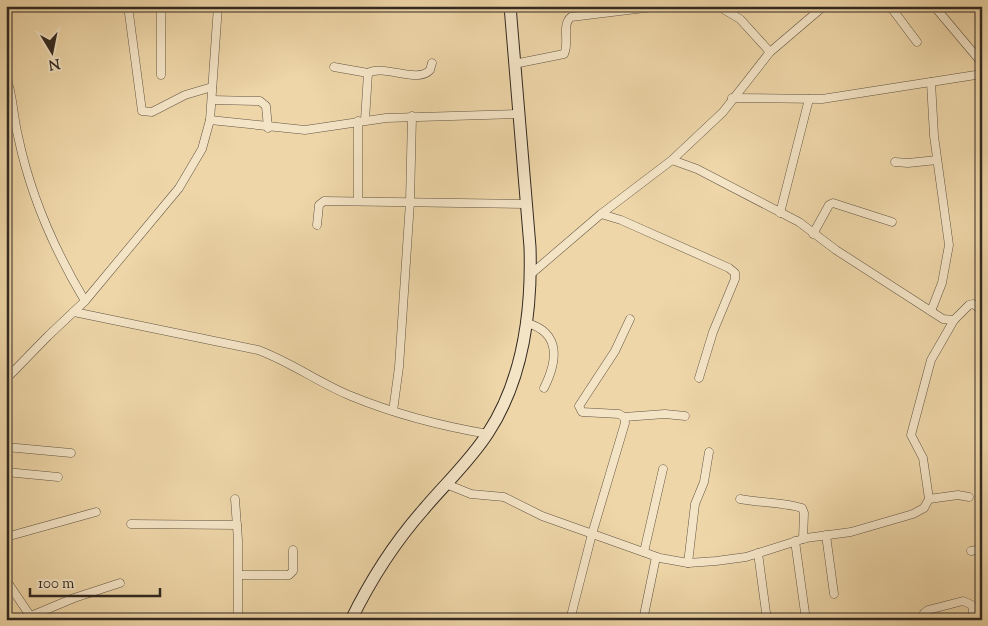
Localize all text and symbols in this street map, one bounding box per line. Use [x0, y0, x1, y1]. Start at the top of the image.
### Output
north arrow [28, 28, 78, 78]
text: N [47, 52, 61, 74]
scale bar [30, 566, 160, 598]
text: 100 m [38, 574, 75, 595]

